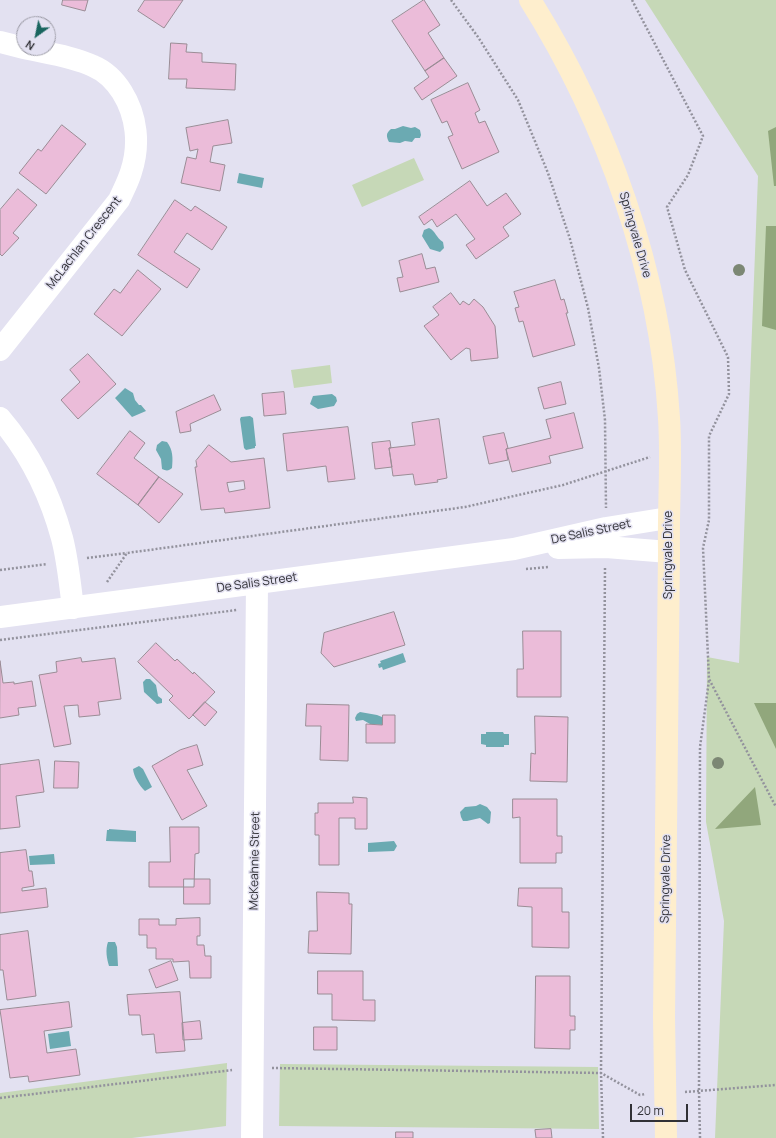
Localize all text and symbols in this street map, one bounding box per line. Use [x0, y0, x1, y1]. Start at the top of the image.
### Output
north arrow [16, 16, 56, 56]
text: N [22, 37, 37, 54]
street label: Springvale Drive [616, 190, 654, 280]
street label: McLachlan Crescent [43, 194, 125, 292]
street label: Springvale Drive [662, 511, 676, 599]
street label: De Salis Street [550, 517, 632, 547]
street label: De Salis Street [216, 570, 298, 596]
street label: McKeahnie Street [247, 812, 263, 910]
street label: Springvale Drive [658, 835, 674, 923]
scale bar [632, 1096, 690, 1122]
text: 20 m [637, 1102, 664, 1119]

